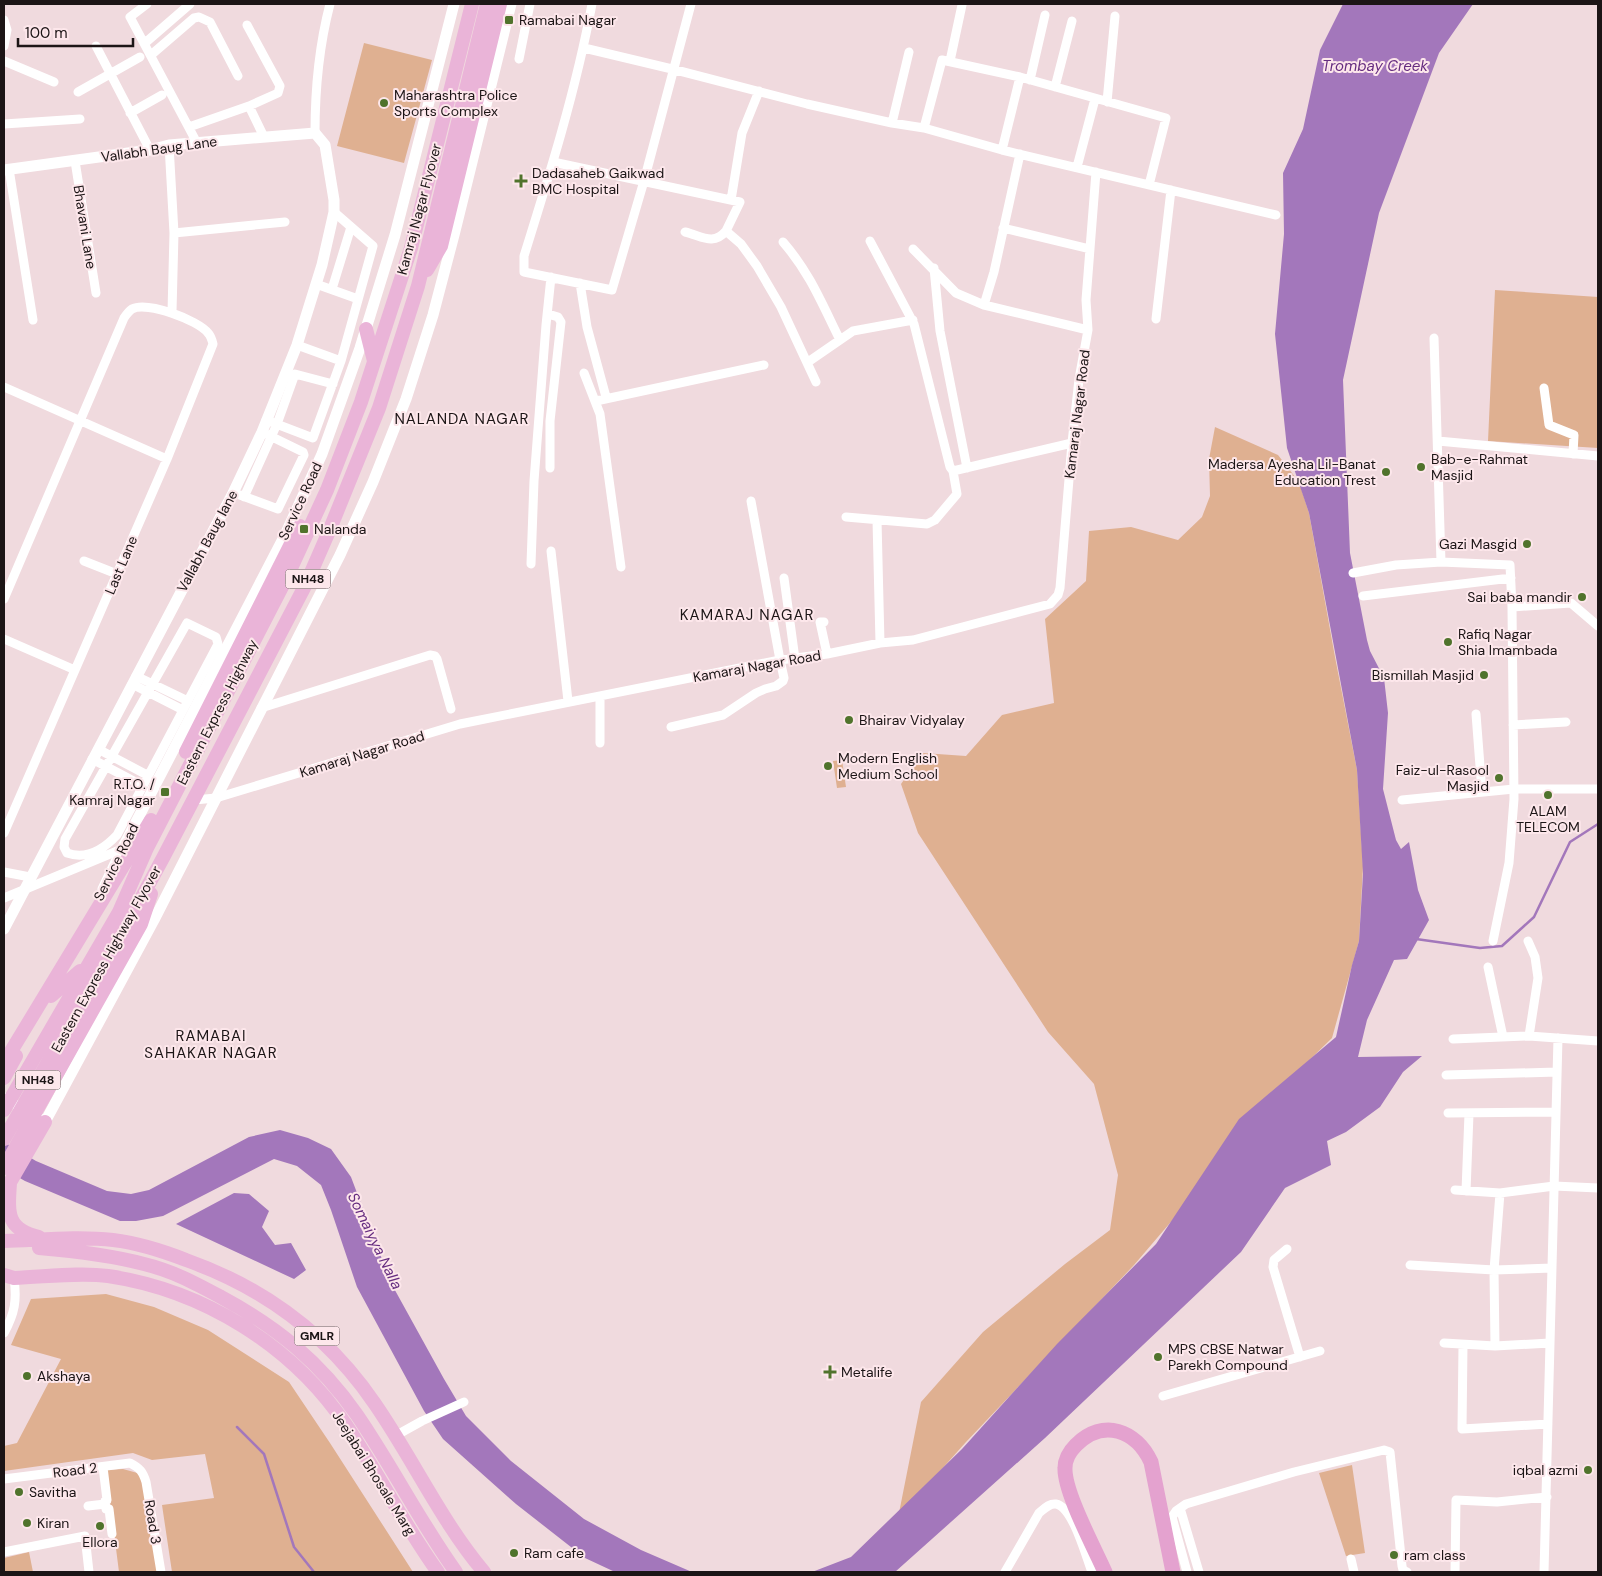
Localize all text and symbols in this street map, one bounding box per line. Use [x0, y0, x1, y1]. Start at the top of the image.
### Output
place label: Ramabai Nagar [519, 11, 616, 29]
marker: Ramabai Nagar [503, 14, 515, 26]
scale bar [18, 15, 132, 47]
text: 100 m [25, 23, 68, 43]
water label: Trombay Creek [1322, 56, 1428, 76]
place label: Maharashtra Police Sports Complex [394, 86, 517, 120]
marker: Maharashtra Police Sports Complex [378, 97, 390, 109]
street label: Vallabh Baug Lane [100, 132, 218, 166]
street label: Kamraj Nagar Flyover [393, 141, 445, 277]
place label: Dadasaheb Gaikwad BMC Hospital [532, 164, 664, 198]
marker: Dadasaheb Gaikwad BMC Hospital [514, 174, 528, 188]
street label: Bhavani Lane [69, 184, 101, 270]
street label: Kamaraj Nagar Road [1060, 349, 1094, 479]
district label: NALANDA NAGAR [394, 409, 530, 429]
place label: Bab-e-Rahmat Masjid [1431, 450, 1528, 484]
place label: Madersa Ayesha Lil-Banat Education Trest [1208, 455, 1376, 489]
street label: Service Road [274, 459, 326, 543]
marker: Bab-e-Rahmat Masjid [1415, 461, 1427, 473]
marker: Madersa Ayesha Lil-Banat Education Trest [1380, 466, 1392, 478]
street label: Vallabh Baug lane [173, 487, 241, 595]
place label: Nalanda [314, 520, 366, 538]
marker: Nalanda [298, 523, 310, 535]
street label: Last Lane [101, 533, 141, 597]
place label: Gazi Masgid [1439, 535, 1517, 553]
marker: Gazi Masgid [1521, 538, 1533, 550]
road number: NH48 [286, 570, 330, 588]
place label: Sai baba mandir [1467, 588, 1572, 606]
marker: Sai baba mandir [1576, 591, 1588, 603]
district label: KAMARAJ NAGAR [680, 605, 814, 625]
place label: Rafiq Nagar Shia Imambada [1458, 625, 1557, 659]
street label: Eastern Express Highway [172, 636, 262, 788]
marker: Rafiq Nagar Shia Imambada [1442, 636, 1454, 648]
street label: Kamaraj Nagar Road [692, 646, 822, 686]
place label: Bismillah Masjid [1372, 666, 1474, 684]
marker: Bismillah Masjid [1478, 669, 1490, 681]
place label: Bhairav Vidyalay [859, 711, 965, 729]
marker: Bhairav Vidyalay [843, 714, 855, 726]
street label: Kamaraj Nagar Road [297, 726, 427, 782]
place label: Modern English Medium School [838, 749, 938, 783]
marker: Modern English Medium School [822, 760, 834, 772]
place label: Faiz-ul-Rasool Masjid [1396, 761, 1489, 795]
marker: Faiz-ul-Rasool Masjid [1493, 772, 1505, 784]
place label: R.T.O. / Kamraj Nagar [69, 775, 155, 809]
marker: R.T.O. / Kamraj Nagar [159, 786, 171, 798]
marker: ALAM TELECOM [1542, 789, 1554, 801]
place label: ALAM TELECOM [1516, 802, 1580, 836]
street label: Service Road [89, 820, 143, 904]
street label: Eastern Express Highway Flyover [47, 863, 165, 1055]
district label: RAMABAI SAHAKAR NAGAR [144, 1026, 278, 1063]
road number: NH48 [15, 1070, 60, 1090]
water label: Somaiyya Nalla [343, 1189, 407, 1293]
road number: GMLR [294, 1326, 340, 1345]
place label: MPS CBSE Natwar Parekh Compound [1168, 1340, 1288, 1374]
marker: MPS CBSE Natwar Parekh Compound [1152, 1351, 1164, 1363]
place label: Metalife [841, 1363, 893, 1381]
marker: Metalife [823, 1365, 837, 1379]
place label: Akshaya [37, 1367, 90, 1385]
marker: Akshaya [21, 1370, 33, 1382]
street label: Jeejabai Bhosale Marg [328, 1407, 420, 1539]
street label: Road 2 [52, 1458, 98, 1482]
place label: iqbal azmi [1513, 1461, 1578, 1479]
marker: iqbal azmi [1582, 1464, 1594, 1476]
place label: Savitha [29, 1483, 76, 1501]
marker: Savitha [13, 1486, 25, 1498]
street label: Road 3 [141, 1499, 165, 1545]
place label: Kiran [37, 1514, 69, 1532]
marker: Kiran [21, 1517, 33, 1529]
marker: Ellora [94, 1520, 106, 1532]
place label: Ellora [82, 1533, 118, 1551]
place label: Ram cafe [524, 1544, 584, 1562]
place label: ram class [1404, 1546, 1466, 1564]
marker: Ram cafe [508, 1547, 520, 1559]
marker: ram class [1388, 1549, 1400, 1561]

